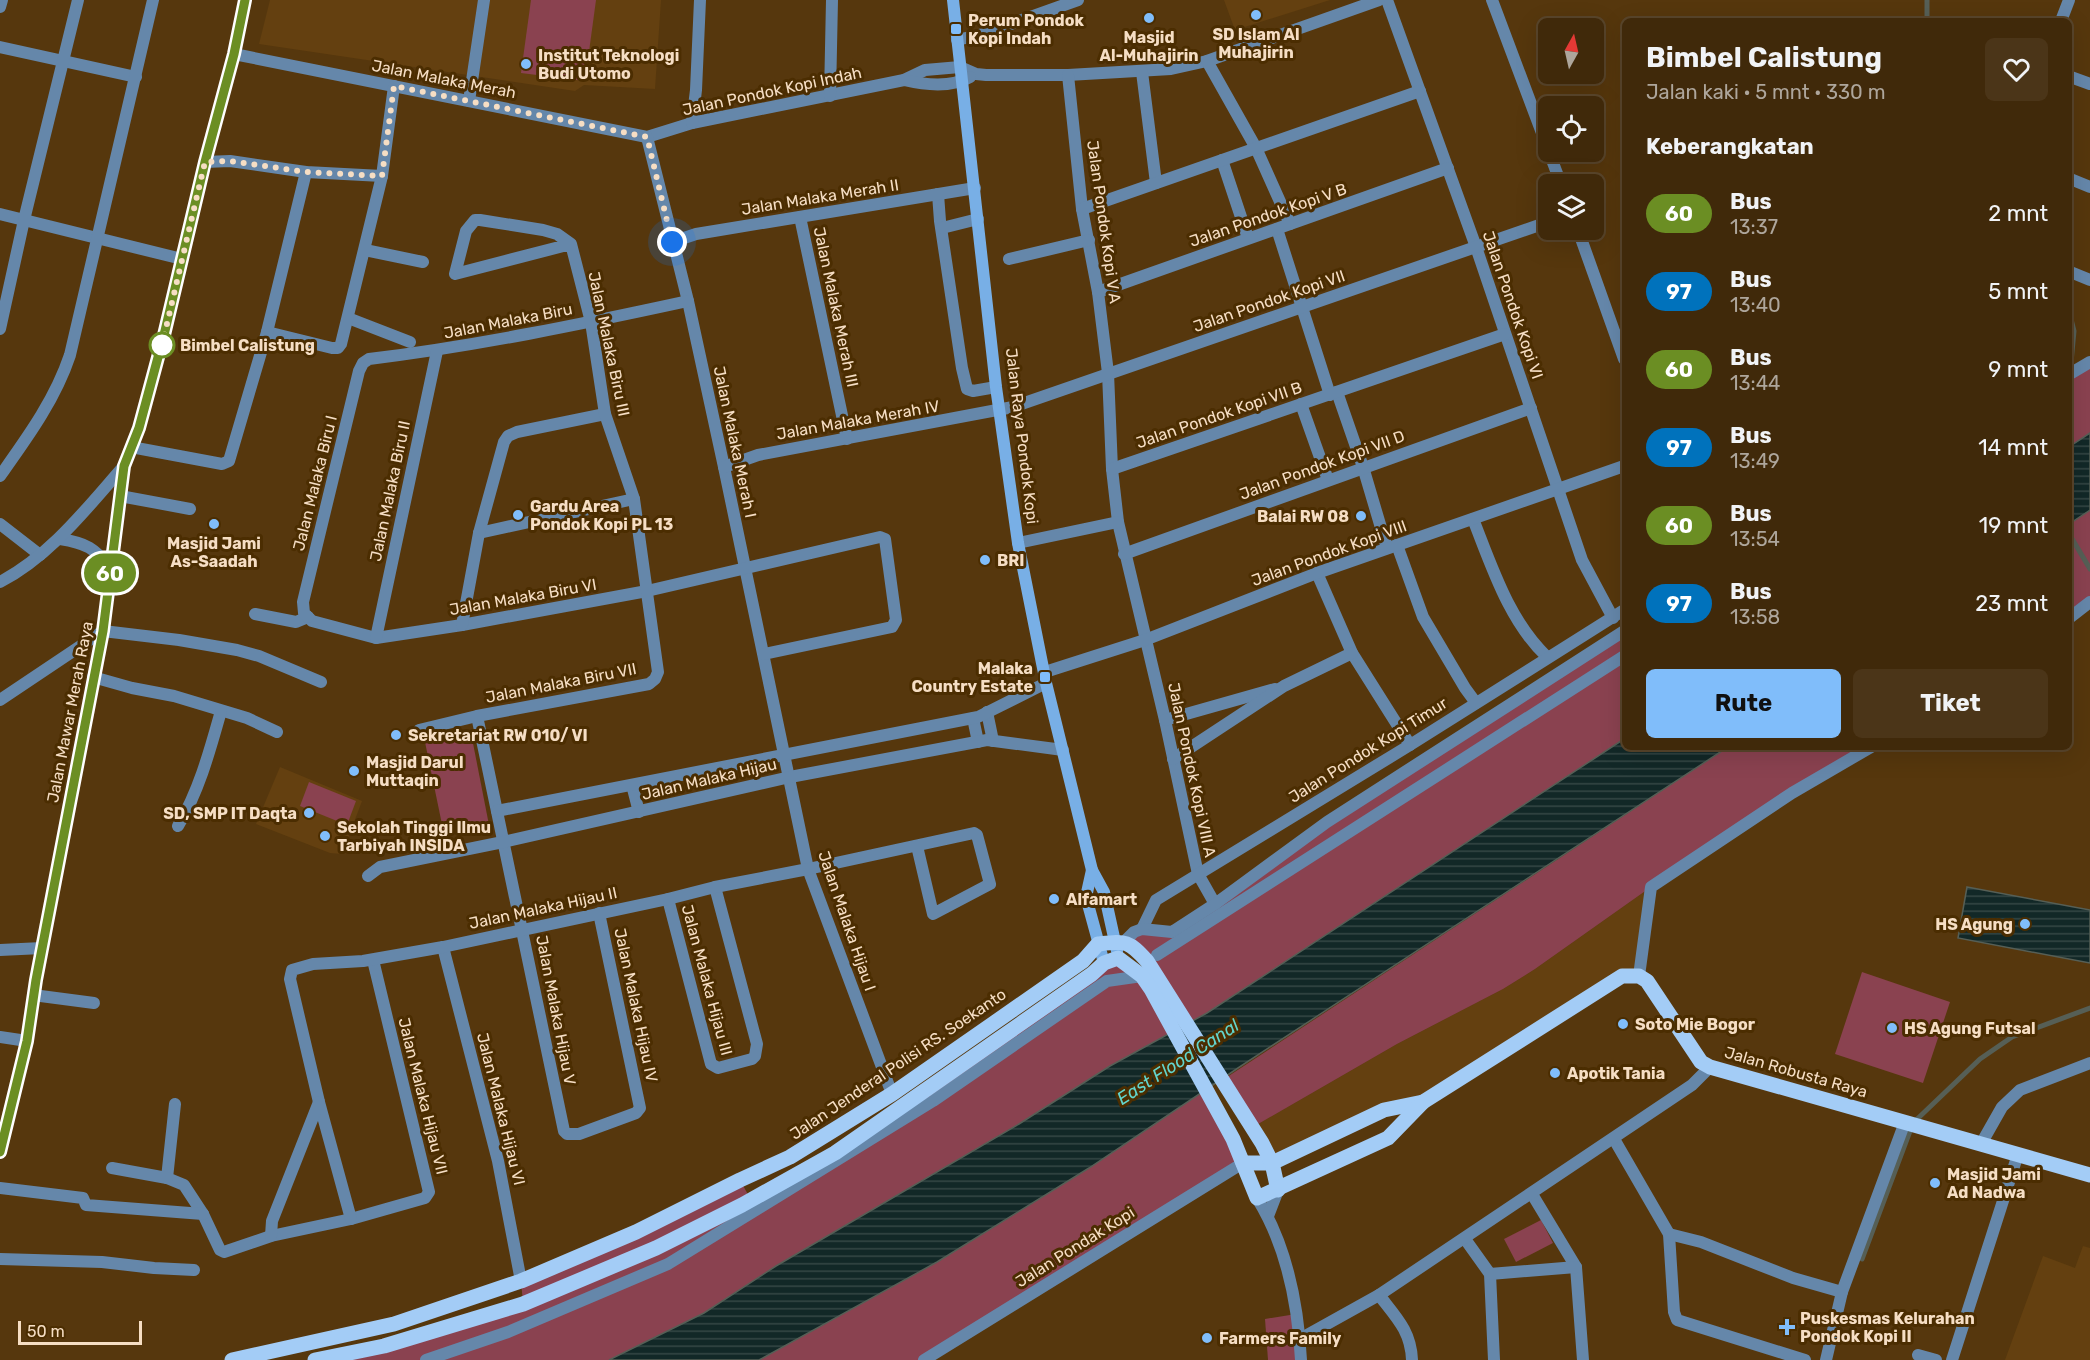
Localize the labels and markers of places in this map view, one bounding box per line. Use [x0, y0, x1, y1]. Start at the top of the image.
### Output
marker: SD Islam Al Muhajirin [1249, 8, 1263, 22]
place label: Perum Pondok Kopi Indah [968, 11, 1084, 48]
marker: Masjid Al-Muhajirin [1142, 11, 1156, 25]
marker: Perum Pondok Kopi Indah [949, 22, 963, 36]
place label: SD Islam Al Muhajirin [1212, 25, 1300, 62]
place label: Masjid Al-Muhajirin [1099, 28, 1199, 65]
place label: Institut Teknologi Budi Utomo [538, 46, 679, 83]
marker: Institut Teknologi Budi Utomo [519, 57, 533, 71]
marker: Bimbel Calistung [149, 332, 175, 358]
place label: Bimbel Calistung [180, 336, 315, 355]
place label: Gardu Area Pondok Kopi PL 13 [530, 497, 673, 534]
place label: Balai RW 08 [1257, 507, 1349, 526]
marker: Gardu Area Pondok Kopi PL 13 [511, 508, 525, 522]
marker: Balai RW 08 [1354, 509, 1368, 523]
marker: Masjid Jami As-Saadah [207, 517, 221, 531]
place label: Masjid Jami As-Saadah [167, 534, 261, 571]
place label: BRI [997, 551, 1025, 570]
marker: BRI [978, 553, 992, 567]
place label: Malaka Country Estate [911, 659, 1033, 696]
marker: Malaka Country Estate [1038, 670, 1052, 684]
place label: Sekretariat RW 010/ VI [408, 726, 588, 745]
marker: Sekretariat RW 010/ VI [389, 728, 403, 742]
place label: Masjid Darul Muttaqin [366, 753, 463, 790]
marker: Masjid Darul Muttaqin [347, 764, 361, 778]
place label: SD, SMP IT Daqta [163, 804, 297, 823]
marker: SD, SMP IT Daqta [302, 806, 316, 820]
place label: Sekolah Tinggi Ilmu Tarbiyah INSIDA [337, 818, 491, 855]
marker: Sekolah Tinggi Ilmu Tarbiyah INSIDA [318, 829, 332, 843]
place label: Alfamart [1066, 890, 1138, 909]
marker: Alfamart [1047, 892, 1061, 906]
place label: HS Agung [1935, 915, 2013, 934]
marker: HS Agung [2018, 917, 2032, 931]
place label: Soto Mie Bogor [1635, 1015, 1756, 1034]
marker: Soto Mie Bogor [1616, 1017, 1630, 1031]
place label: HS Agung Futsal [1904, 1019, 2036, 1038]
marker: HS Agung Futsal [1885, 1021, 1899, 1035]
place label: Apotik Tania [1567, 1064, 1665, 1083]
marker: Apotik Tania [1548, 1066, 1562, 1080]
place label: Masjid Jami Ad Nadwa [1947, 1165, 2041, 1202]
marker: Masjid Jami Ad Nadwa [1928, 1176, 1942, 1190]
place label: Puskesmas Kelurahan Pondok Kopi II [1800, 1309, 1975, 1346]
marker: Puskesmas Kelurahan Pondok Kopi II [1778, 1318, 1796, 1336]
place label: Farmers Family [1219, 1329, 1342, 1348]
marker: Farmers Family [1200, 1331, 1214, 1345]

